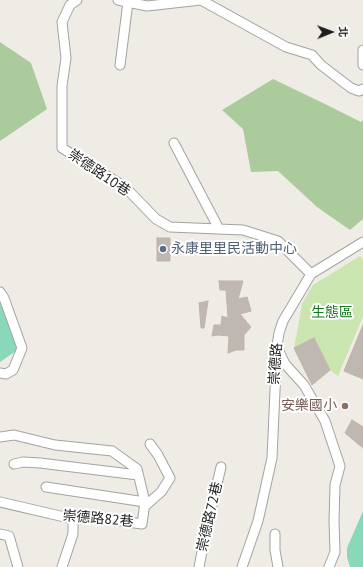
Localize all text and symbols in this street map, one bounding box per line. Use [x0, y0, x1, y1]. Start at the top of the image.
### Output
north arrow [311, 12, 351, 52]
text: 北 [336, 26, 350, 37]
street label: 崇德路10巷 [65, 146, 133, 200]
place label: 永康里里民活動中心 [171, 241, 297, 257]
marker: 永康里里民活動中心 [158, 244, 168, 254]
park label: 生態區 [311, 305, 353, 321]
street label: 崇德路 [266, 342, 286, 386]
place label: 安樂國小 [281, 398, 337, 414]
marker: 安樂國小 [340, 401, 350, 411]
street label: 崇德路72巷 [194, 480, 226, 554]
street label: 崇德路82巷 [62, 508, 134, 530]

